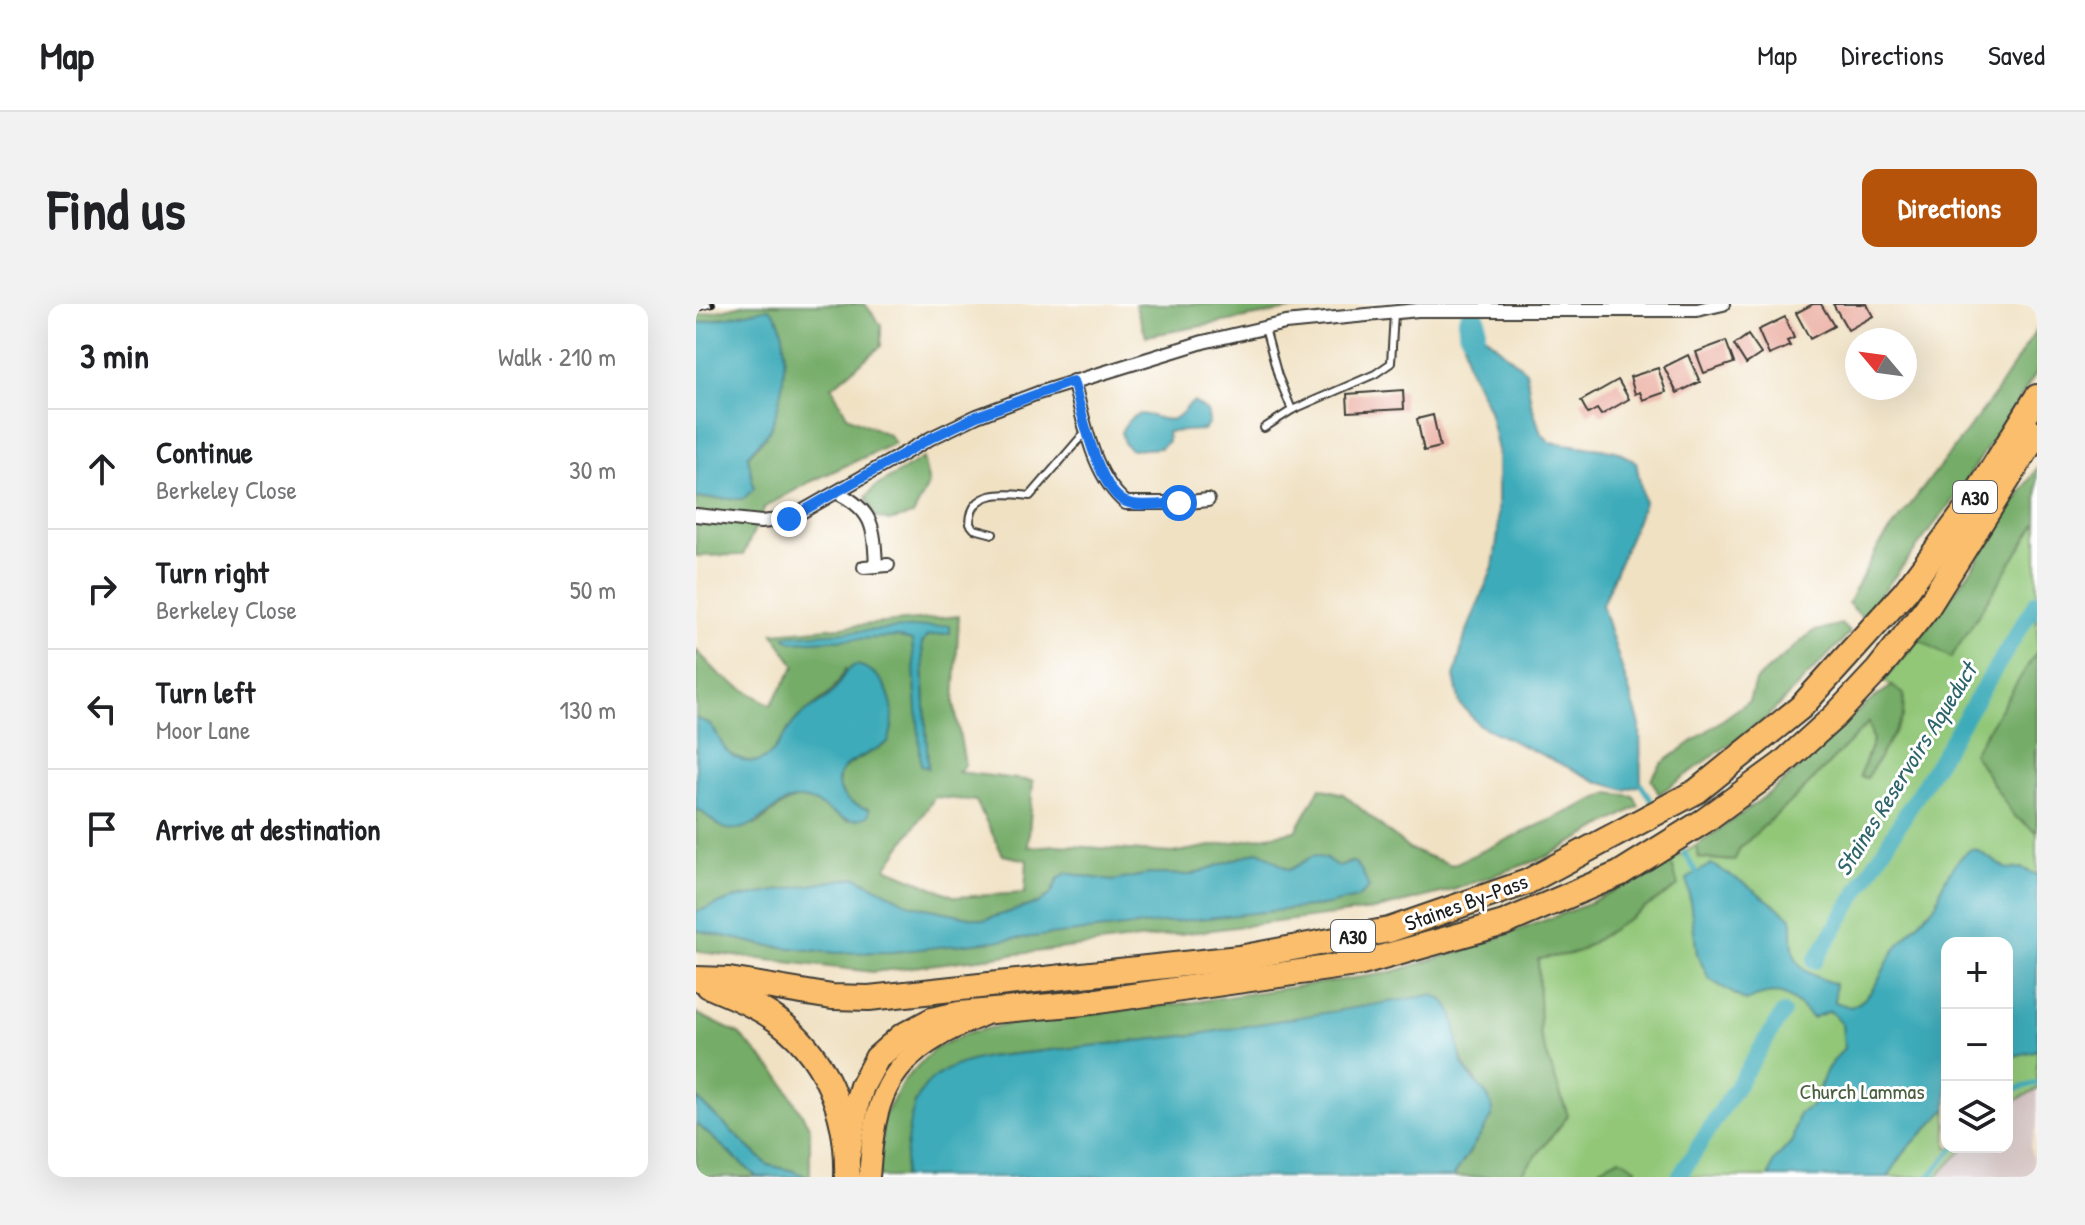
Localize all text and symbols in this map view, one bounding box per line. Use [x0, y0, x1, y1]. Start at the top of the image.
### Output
text: Map [40, 29, 94, 81]
text: Map [1757, 36, 1797, 74]
text: Directions [1841, 36, 1944, 74]
text: Saved [1988, 36, 2045, 74]
button: Directions [1862, 169, 2037, 247]
text: Find us [48, 171, 186, 246]
north arrow [1845, 328, 1917, 400]
text: 3 min [80, 333, 149, 379]
text: Walk · 210 m [498, 339, 616, 374]
text: Continue [156, 432, 253, 472]
icon: ahead [80, 447, 124, 491]
text: 30 m [569, 452, 616, 487]
text: Berkeley Close [156, 472, 297, 507]
road number: A30 [1953, 481, 1997, 513]
route start [1161, 485, 1197, 521]
route end [771, 501, 807, 537]
text: Turn right [156, 552, 269, 592]
icon: right [80, 567, 124, 611]
text: 50 m [570, 572, 616, 607]
text: Berkeley Close [156, 592, 297, 627]
water label: Staines Reservoirs Aqueduct [1827, 654, 1986, 882]
text: Turn left [156, 672, 255, 712]
icon: left [80, 687, 124, 731]
text: 130 m [560, 692, 616, 727]
text: Moor Lane [156, 712, 250, 747]
icon: arrive [80, 807, 124, 851]
text: Arrive at destination [156, 809, 381, 849]
street label: Staines By-Pass [1400, 866, 1532, 938]
road number: A30 [1331, 920, 1375, 952]
map controls [1941, 937, 2013, 1153]
button: + [1941, 937, 2013, 1009]
button: − [1941, 1009, 2013, 1081]
park label: Church Lammas [1799, 1076, 1925, 1106]
button: layers [1941, 1081, 2013, 1153]

